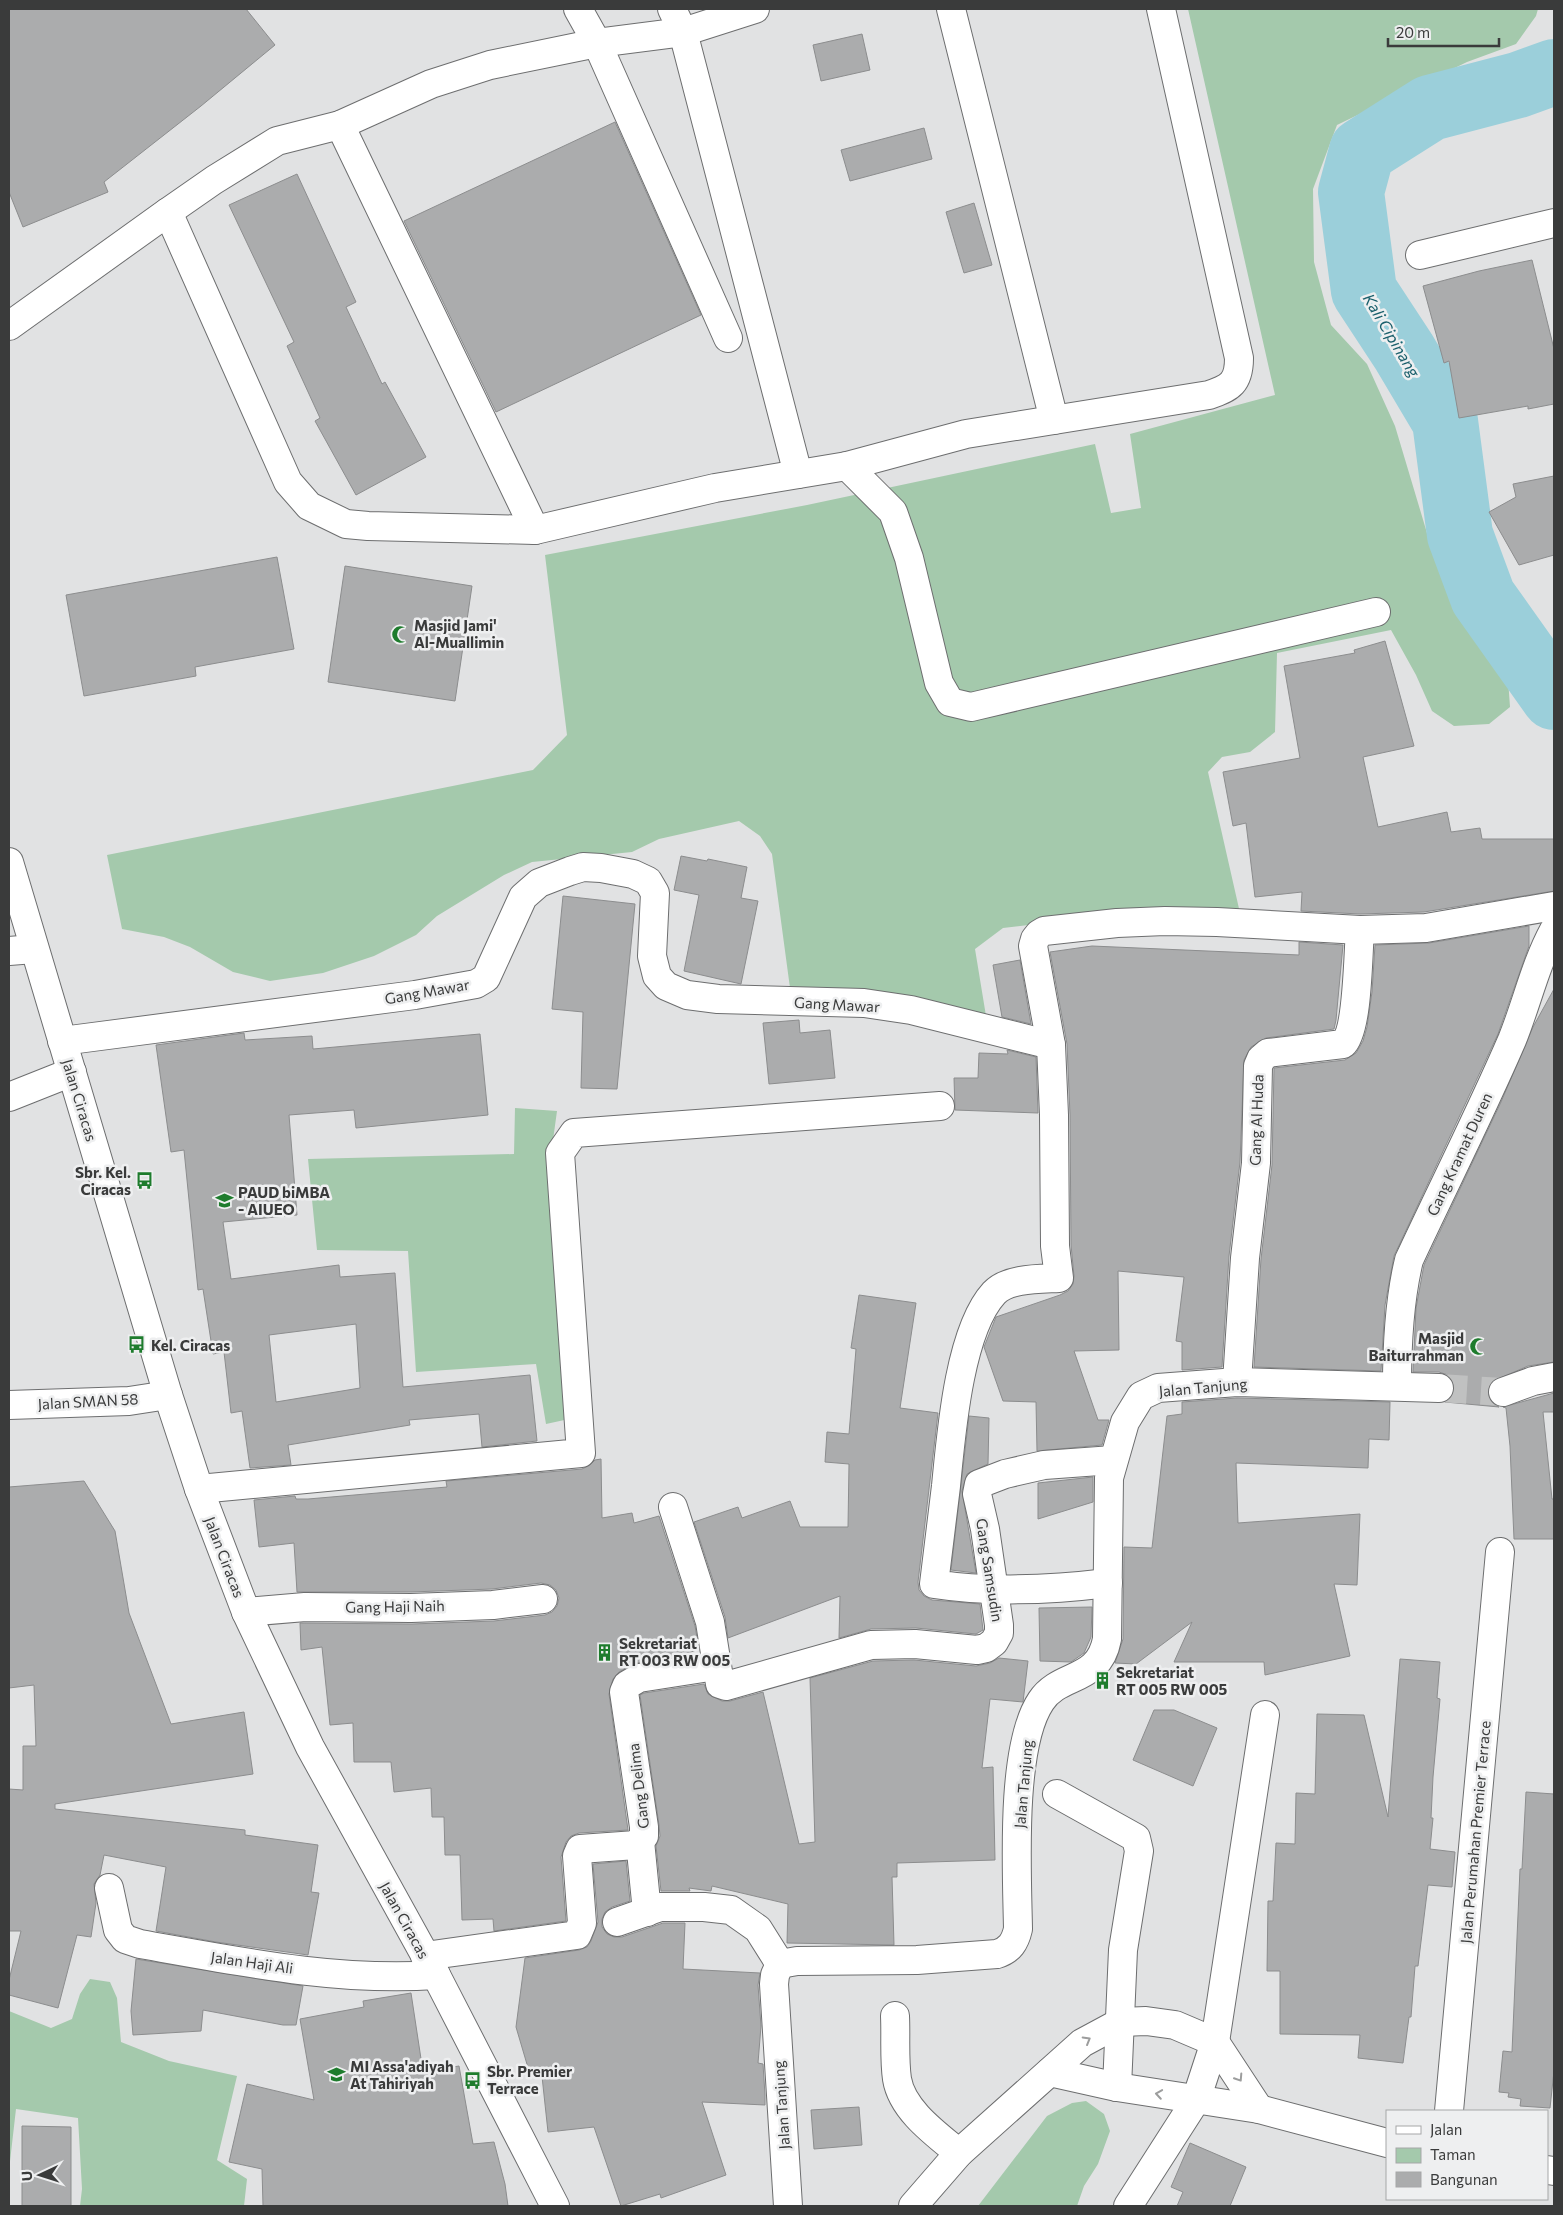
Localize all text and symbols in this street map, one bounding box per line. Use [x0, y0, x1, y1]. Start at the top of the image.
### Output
scale bar [1388, 15, 1499, 47]
text: 20 m [1396, 23, 1430, 41]
water label: Kali Cipinang [1360, 290, 1425, 381]
place label: Masjid Jami' Al-Muallimin [414, 616, 504, 651]
mosque icon: Masjid Jami' Al-Muallimin [390, 624, 410, 644]
street label: Gang Mawar [383, 975, 471, 1007]
street label: Gang Mawar [794, 993, 880, 1015]
street label: Jalan Ciracas [59, 1057, 101, 1144]
street label: Gang Al Huda [1245, 1074, 1267, 1166]
street label: Gang Kramat Duren [1423, 1090, 1495, 1218]
place label: Sbr. Kel. Ciracas [75, 1163, 131, 1198]
bus stop icon: Sbr. Kel. Ciracas [135, 1171, 155, 1191]
place label: PAUD biMBA - AIUEO [238, 1183, 330, 1218]
school or university icon: PAUD biMBA - AIUEO [214, 1191, 234, 1211]
place label: Masjid Baiturrahman [1369, 1329, 1464, 1364]
bus stop icon: Kel. Ciracas [127, 1335, 147, 1355]
place label: Kel. Ciracas [151, 1336, 230, 1354]
mosque icon: Masjid Baiturrahman [1468, 1337, 1488, 1357]
street label: Jalan Tanjung [1158, 1374, 1248, 1400]
street label: Jalan SMAN 58 [37, 1389, 139, 1413]
street label: Jalan Ciracas [201, 1514, 249, 1600]
street label: Gang Samsudin [973, 1517, 1007, 1623]
street label: Gang Haji Naih [345, 1596, 445, 1616]
place label: Sekretariat RT 003 RW 005 [619, 1634, 731, 1669]
building icon: Sekretariat RT 003 RW 005 [595, 1642, 615, 1662]
place label: Sekretariat RT 005 RW 005 [1116, 1663, 1228, 1698]
building icon: Sekretariat RT 005 RW 005 [1092, 1671, 1112, 1691]
street label: Jalan Perumahan Premier Terrace [1456, 1720, 1494, 1944]
street label: Jalan Tanjung [1010, 1739, 1036, 1829]
street label: Gang Delima [624, 1742, 652, 1830]
street label: Jalan Ciracas [376, 1878, 434, 1962]
street label: Jalan Haji Ali [210, 1947, 294, 1977]
one-way arrow [1081, 2037, 1090, 2047]
place label: MI Assa'adiyah At Tahiriyah [350, 2057, 454, 2092]
street label: Jalan Tanjung [769, 2060, 793, 2150]
place label: Sbr. Premier Terrace [487, 2062, 572, 2097]
school or university icon: MI Assa'adiyah At Tahiriyah [326, 2065, 346, 2085]
bus stop icon: Sbr. Premier Terrace [463, 2070, 483, 2090]
one-way arrow [1233, 2072, 1242, 2082]
one-way arrow [1155, 2089, 1163, 2100]
legend [1386, 2110, 1548, 2200]
text: Jalan [1430, 2120, 1462, 2138]
text: Taman [1430, 2145, 1476, 2163]
north arrow [15, 2150, 65, 2200]
text: U [18, 2170, 35, 2182]
text: Bangunan [1430, 2170, 1498, 2188]

